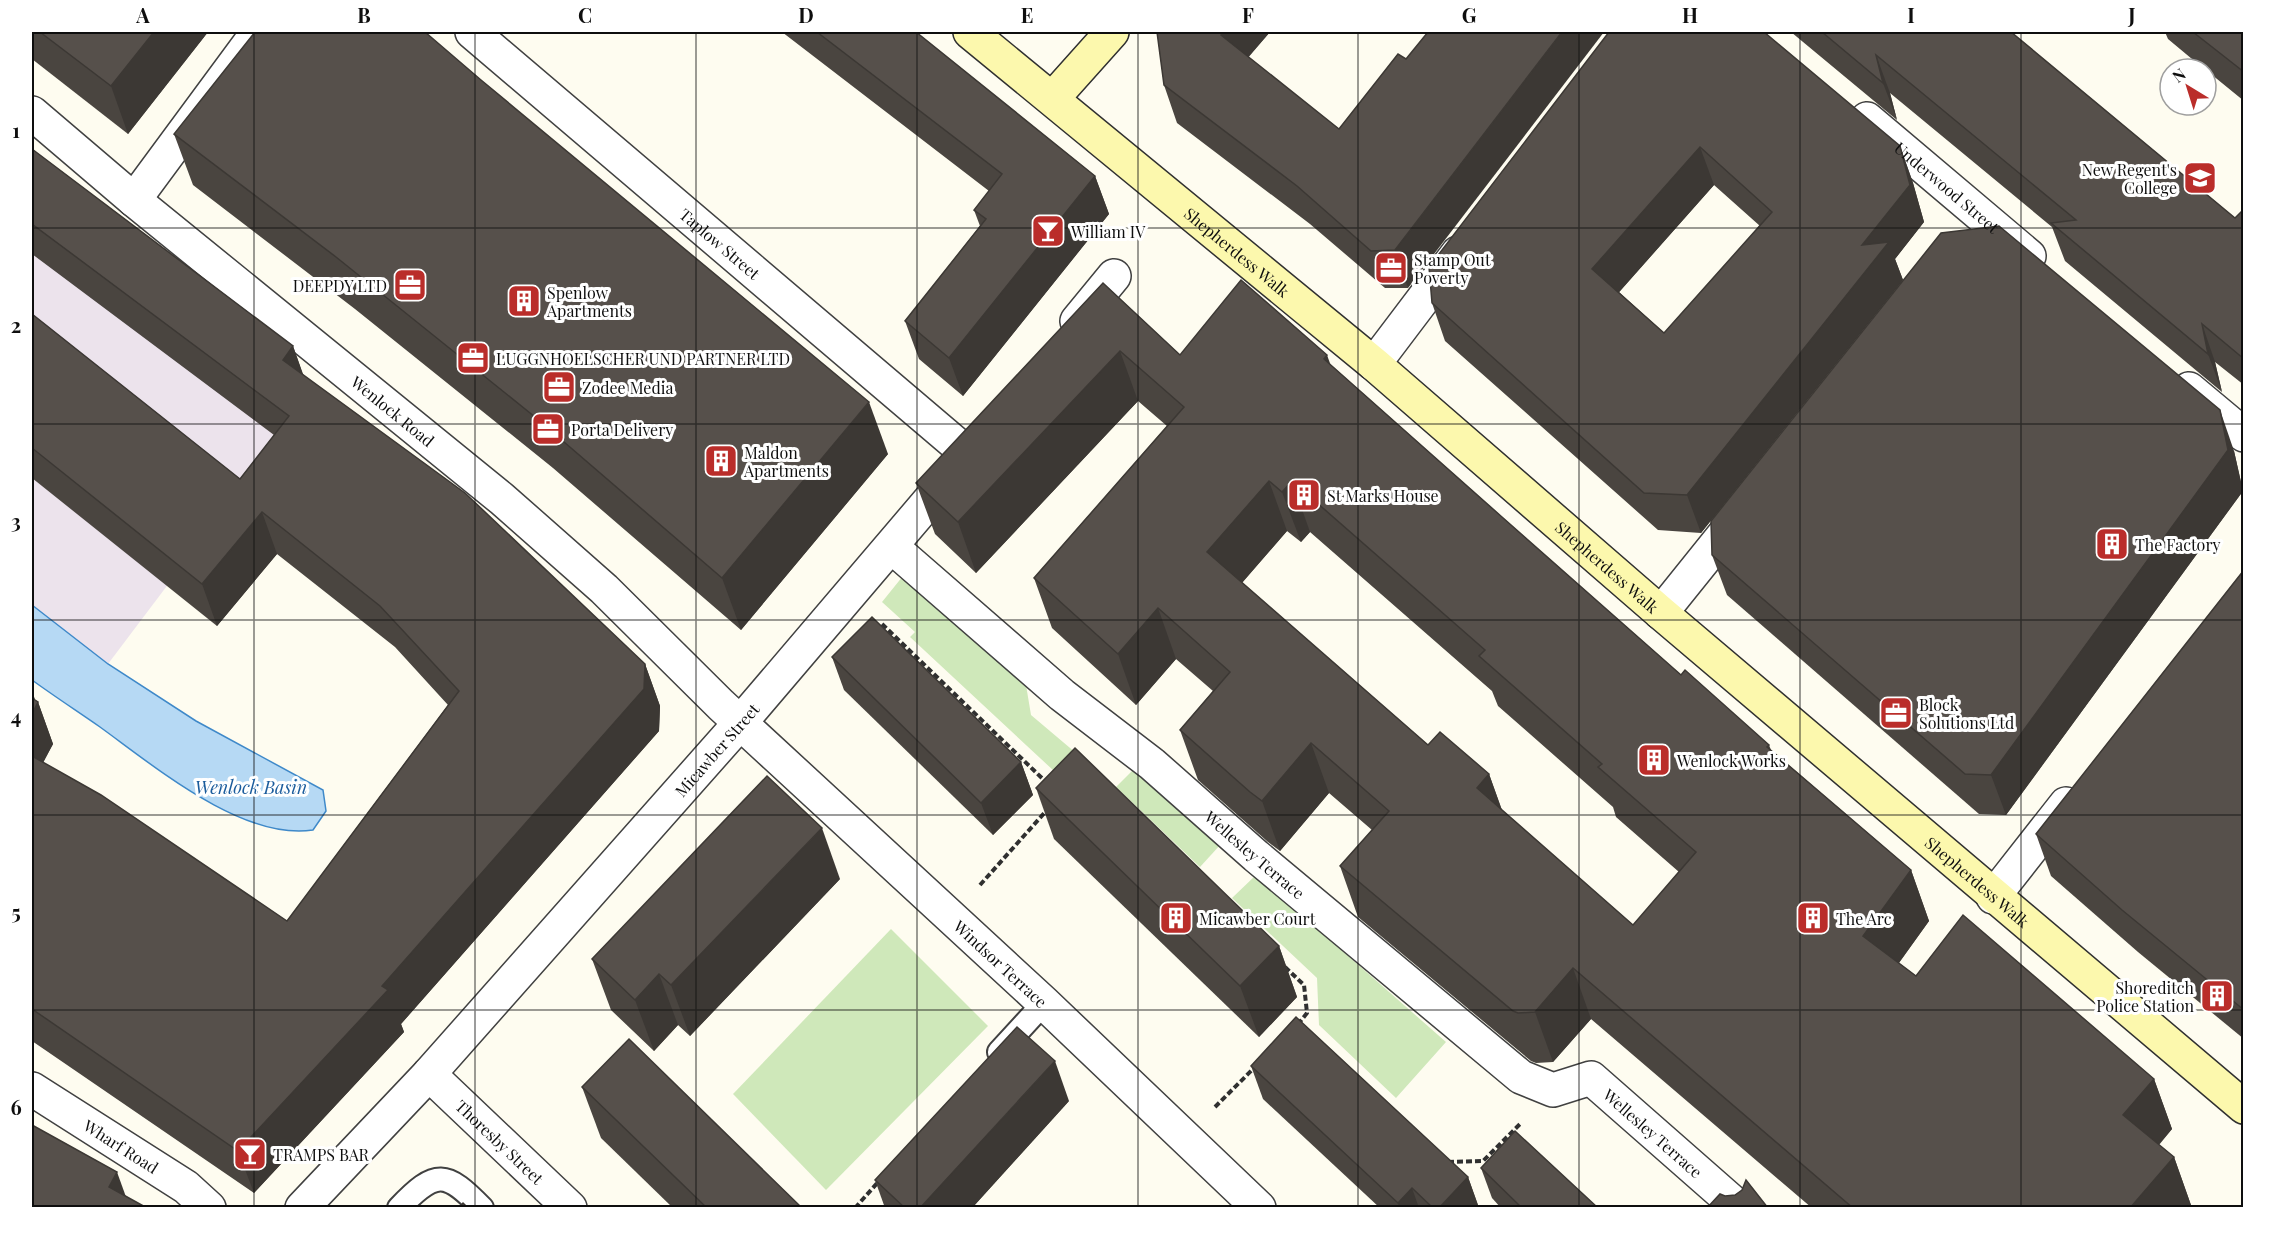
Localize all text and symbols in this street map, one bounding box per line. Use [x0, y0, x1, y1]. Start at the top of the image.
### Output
text: A [135, 1, 150, 28]
text: B [357, 1, 371, 28]
text: C [578, 1, 592, 28]
text: D [798, 1, 814, 28]
text: E [1021, 1, 1033, 28]
text: F [1242, 1, 1254, 28]
text: G [1462, 1, 1477, 28]
text: H [1682, 1, 1698, 28]
text: I [1907, 1, 1915, 28]
text: J [2127, 1, 2136, 28]
north arrow [2158, 57, 2218, 117]
text: N [2167, 63, 2190, 87]
text: 1 [12, 116, 20, 143]
street label: Underwood Street [1890, 137, 2004, 237]
place label: New Regent's College [2082, 159, 2177, 198]
school or university icon: New Regent's College [2182, 160, 2218, 196]
street label: Shepherdess Walk [1180, 202, 1294, 301]
street label: Taplow Street [676, 203, 765, 284]
bar icon: William IV [1030, 213, 1066, 249]
place label: William IV [1070, 221, 1146, 242]
place label: Stamp Out Poverty [1414, 249, 1491, 288]
office icon: Stamp Out Poverty [1373, 250, 1409, 286]
office icon: DEEPDY LTD [392, 267, 428, 303]
place label: DEEPDY LTD [293, 275, 387, 296]
place label: Spenlow Apartments [546, 282, 632, 321]
building icon: Spenlow Apartments [506, 283, 542, 319]
text: 2 [11, 311, 21, 338]
office icon: LUGGNHOELSCHER UND PARTNER LTD [455, 340, 491, 376]
place label: LUGGNHOELSCHER UND PARTNER LTD [496, 348, 790, 369]
office icon: Zodee Media [541, 369, 577, 405]
street label: Wenlock Road [347, 370, 439, 451]
place label: Zodee Media [582, 377, 673, 398]
office icon: Porta Delivery [530, 411, 566, 447]
place label: Porta Delivery [571, 419, 673, 440]
place label: Maldon Apartments [743, 442, 829, 481]
building icon: Maldon Apartments [703, 443, 739, 479]
building icon: St Marks House [1286, 477, 1322, 513]
place label: St Marks House [1327, 485, 1439, 506]
text: 3 [11, 507, 21, 534]
street label: Shepherdess Walk [1551, 516, 1664, 617]
building icon: The Factory [2094, 526, 2130, 562]
place label: The Factory [2135, 534, 2221, 555]
place label: Block Solutions Ltd [1919, 694, 2014, 733]
office icon: Block Solutions Ltd [1878, 695, 1914, 731]
street label: Micawber Street [670, 698, 763, 801]
text: 4 [11, 702, 21, 729]
building icon: Wenlock Works [1636, 742, 1672, 778]
place label: Wenlock Works [1676, 750, 1786, 771]
water label: Wenlock Basin [195, 775, 307, 799]
street label: Wellesley Terrace [1200, 805, 1309, 903]
street label: Shepherdess Walk [1921, 831, 2034, 932]
text: 5 [11, 898, 21, 925]
building icon: Micawber Court [1158, 900, 1194, 936]
building icon: The Arc [1795, 900, 1831, 936]
place label: Micawber Court [1199, 908, 1316, 929]
place label: The Arc [1836, 908, 1892, 929]
street label: Windsor Terrace [949, 914, 1052, 1012]
place label: Shoreditch Police Station [2096, 977, 2195, 1016]
building icon: Shoreditch Police Station [2199, 978, 2235, 1014]
street label: Wellesley Terrace [1599, 1083, 1707, 1182]
text: 6 [10, 1093, 22, 1120]
street label: Thoresby Street [452, 1095, 549, 1188]
street label: Wharf Road [79, 1114, 163, 1177]
bar icon: TRAMPS BAR [232, 1136, 268, 1172]
place label: TRAMPS BAR [273, 1144, 370, 1165]

